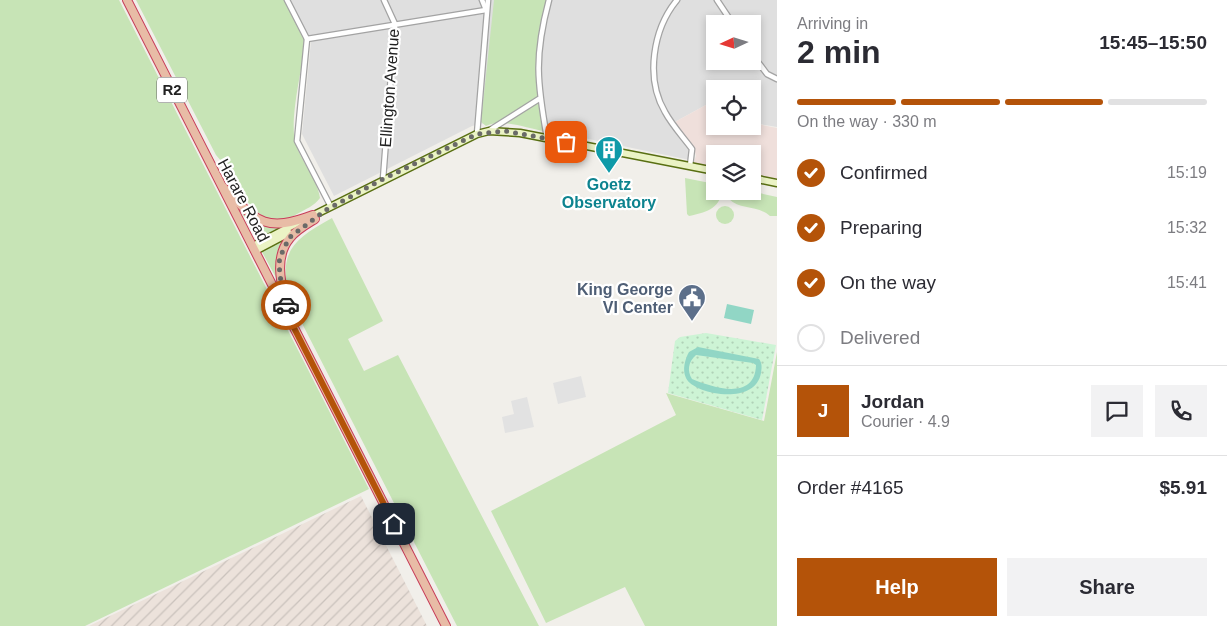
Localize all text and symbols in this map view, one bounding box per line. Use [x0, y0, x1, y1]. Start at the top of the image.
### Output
north arrow [706, 15, 761, 70]
map controls [706, 15, 761, 200]
text: Arriving in [797, 15, 868, 32]
street label: Ellington Avenue [377, 28, 402, 148]
text: 15:45–15:50 [1099, 32, 1207, 53]
text: 2 min [797, 34, 881, 70]
road number: R2 [157, 78, 187, 102]
button: locate [706, 80, 761, 135]
text: On the way · 330 m [797, 113, 937, 130]
pin [545, 121, 587, 163]
icon: bag [552, 128, 580, 156]
building icon: Goetz Observatory [594, 135, 624, 174]
button: layers [706, 145, 761, 200]
street label: Harare Road [215, 156, 273, 245]
icon: check [797, 159, 825, 187]
text: Confirmed [840, 162, 928, 183]
text: 15:19 [1167, 164, 1207, 181]
place label: Goetz Observatory [562, 176, 656, 211]
icon: check [797, 214, 825, 242]
text: Preparing [840, 217, 922, 238]
text: 15:32 [1167, 219, 1207, 236]
icon: check [797, 269, 825, 297]
text: On the way [840, 272, 936, 293]
text: 15:41 [1167, 274, 1207, 291]
courier [261, 280, 311, 330]
place label: King George VI Center [577, 281, 673, 316]
public building icon: King George VI Center [677, 283, 707, 322]
icon: car [272, 291, 300, 319]
text: Delivered [840, 327, 920, 348]
button: chat [1091, 385, 1143, 437]
button: phone [1155, 385, 1207, 437]
text: Jordan [861, 391, 924, 412]
text: J [818, 400, 828, 421]
text: Courier · 4.9 [861, 413, 950, 430]
text: Order #4165 [797, 477, 904, 498]
text: $5.91 [1159, 477, 1207, 498]
pin [373, 503, 415, 545]
icon: home [380, 510, 408, 538]
button: Help [797, 558, 997, 616]
button: Share [1007, 558, 1207, 616]

